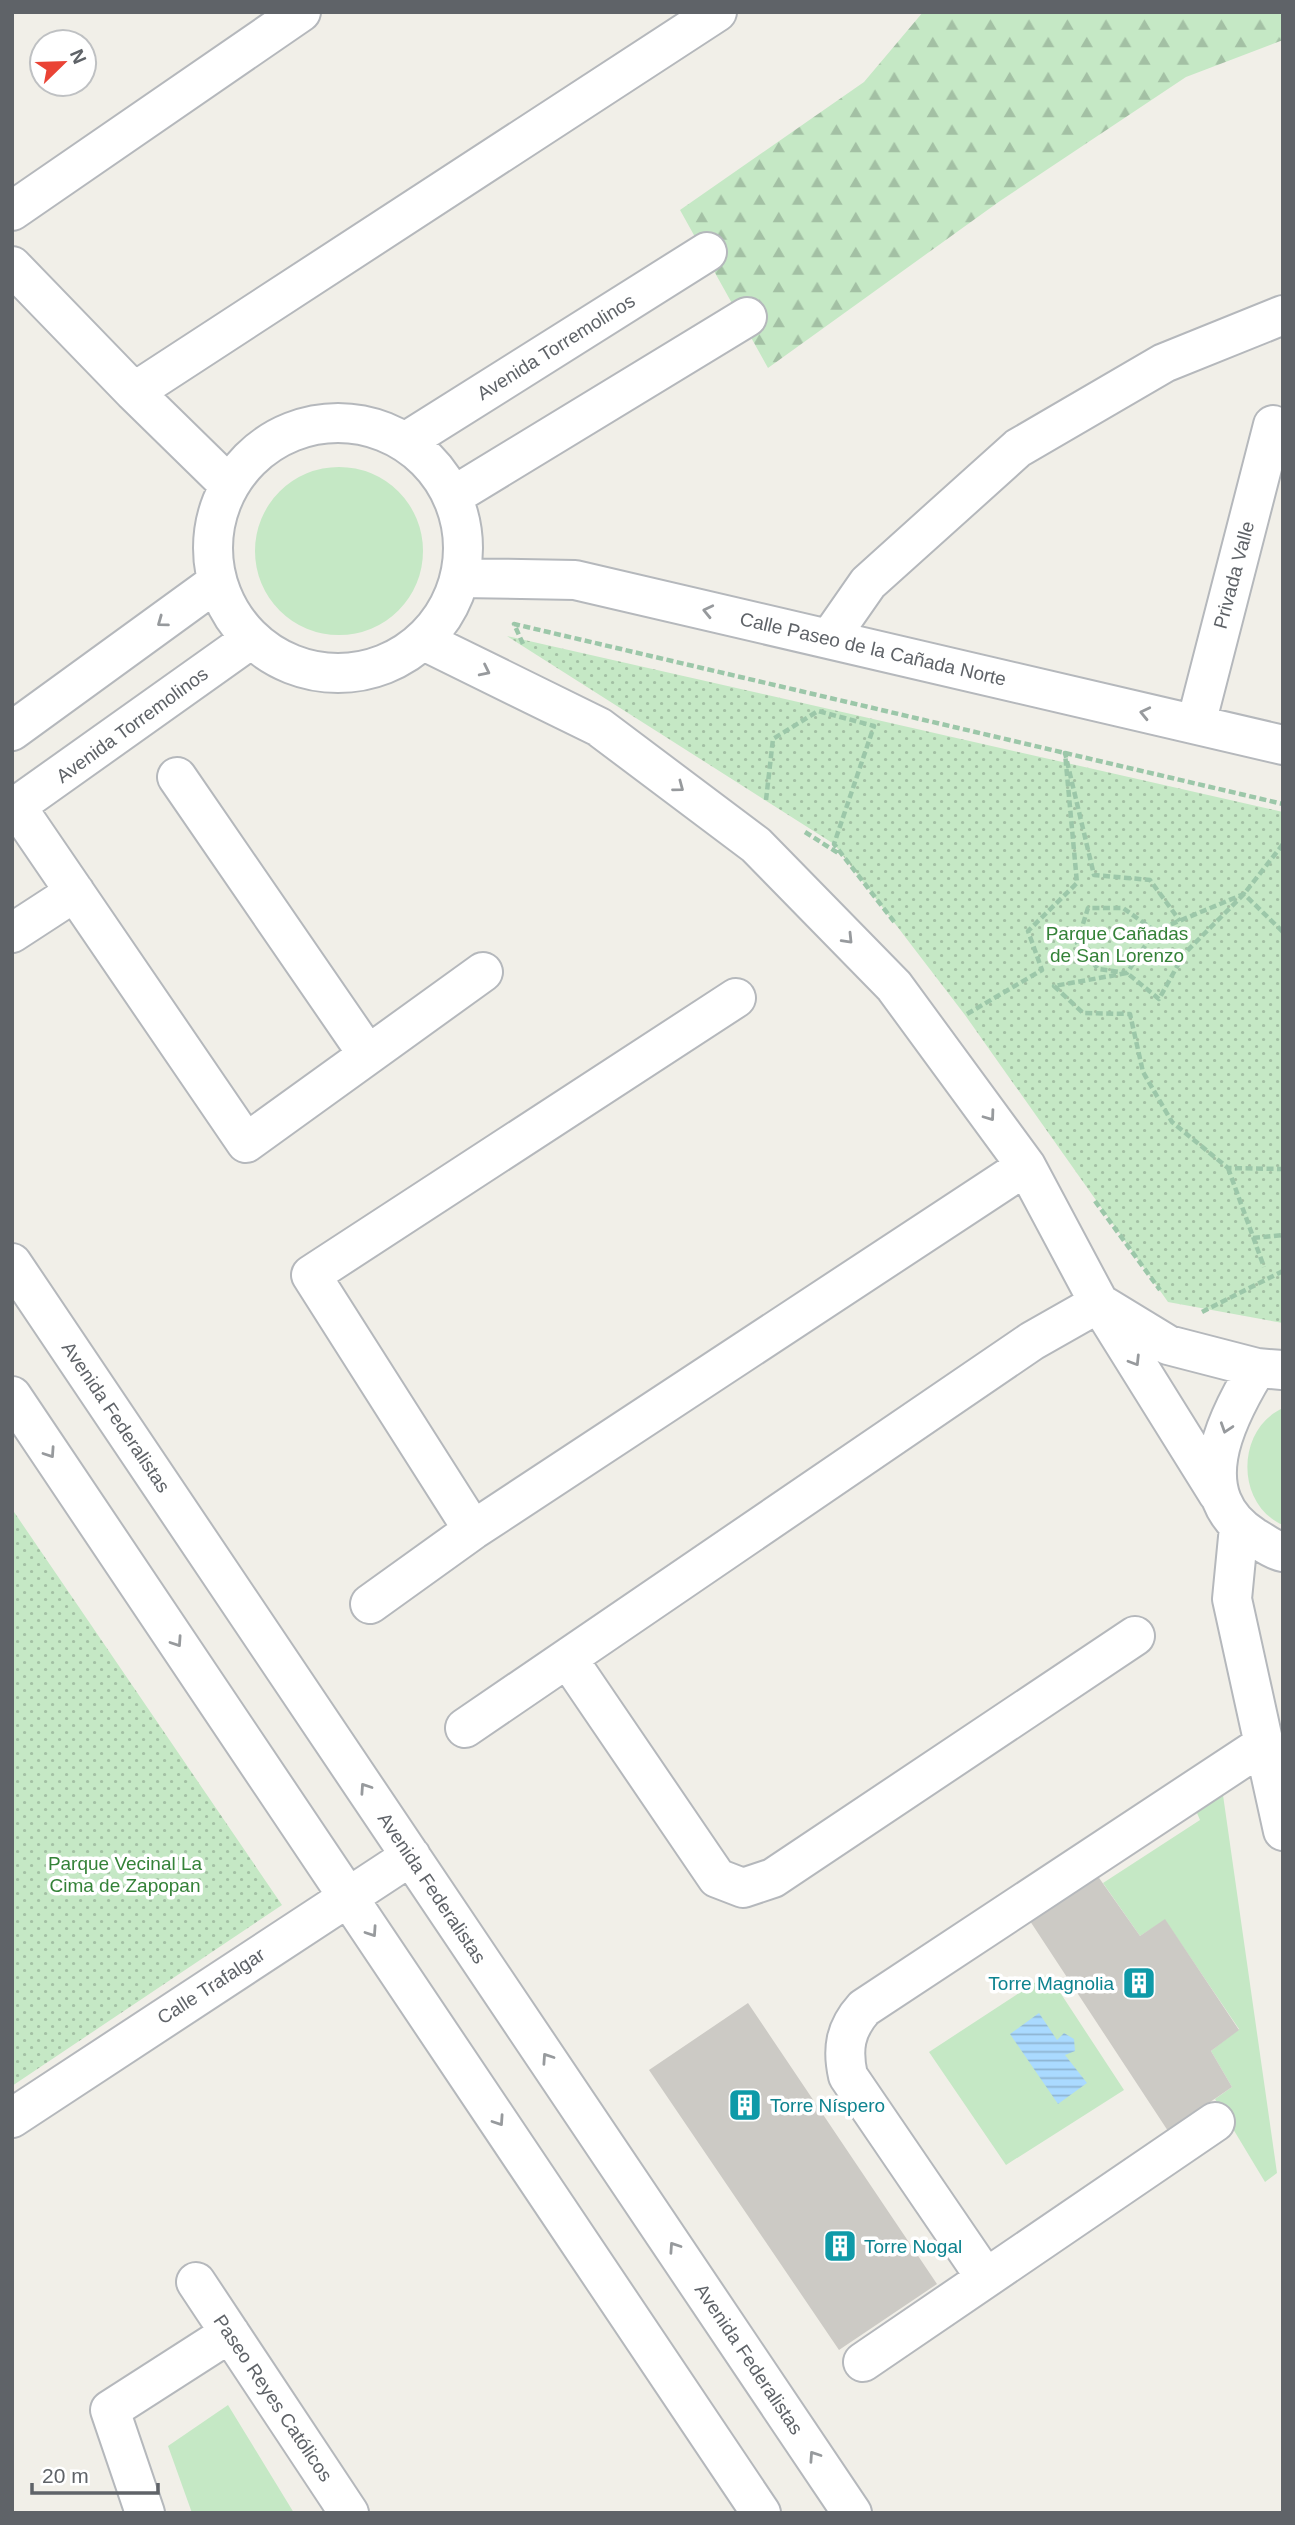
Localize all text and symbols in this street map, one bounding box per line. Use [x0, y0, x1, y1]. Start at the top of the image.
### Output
north arrow [28, 28, 98, 98]
text: N [66, 46, 91, 67]
street label: Avenida Torremolinos [473, 290, 639, 404]
street label: Privada Valle [1210, 519, 1258, 631]
one-way arrow [702, 605, 714, 619]
street label: Calle Paseo de la Cañada Norte [738, 608, 1008, 690]
one-way arrow [157, 614, 170, 626]
street label: Avenida Torremolinos [52, 663, 212, 787]
one-way arrow [478, 663, 490, 677]
one-way arrow [1139, 706, 1151, 721]
one-way arrow [671, 779, 684, 792]
park label: Parque Cañadas de San Lorenzo [1046, 923, 1188, 966]
one-way arrow [840, 931, 852, 943]
one-way arrow [981, 1109, 994, 1121]
street label: Avenida Federalistas [58, 1338, 174, 1496]
one-way arrow [1127, 1353, 1140, 1366]
one-way arrow [1219, 1422, 1234, 1434]
one-way arrow [42, 1445, 54, 1458]
one-way arrow [169, 1634, 181, 1647]
one-way arrow [361, 1783, 373, 1796]
street label: Avenida Federalistas [374, 1809, 490, 1967]
park label: Parque Vecinal La Cima de Zapopan [48, 1853, 203, 1896]
one-way arrow [364, 1924, 377, 1937]
street label: Calle Trafalgar [153, 1943, 269, 2028]
building icon: Torre Magnolia [1120, 1964, 1158, 2002]
place label: Torre Magnolia [988, 1973, 1114, 1994]
one-way arrow [543, 2053, 555, 2066]
building icon: Torre Níspero [726, 2086, 764, 2124]
place label: Torre Níspero [770, 2095, 885, 2116]
one-way arrow [491, 2113, 503, 2126]
building icon: Torre Nogal [821, 2227, 859, 2265]
place label: Torre Nogal [864, 2236, 962, 2257]
one-way arrow [669, 2242, 682, 2255]
street label: Avenida Federalistas [691, 2280, 807, 2438]
street label: Paseo Reyes Católicos [209, 2311, 337, 2485]
one-way arrow [810, 2451, 822, 2464]
scale bar [32, 2452, 158, 2496]
text: 20 m [42, 2464, 89, 2487]

